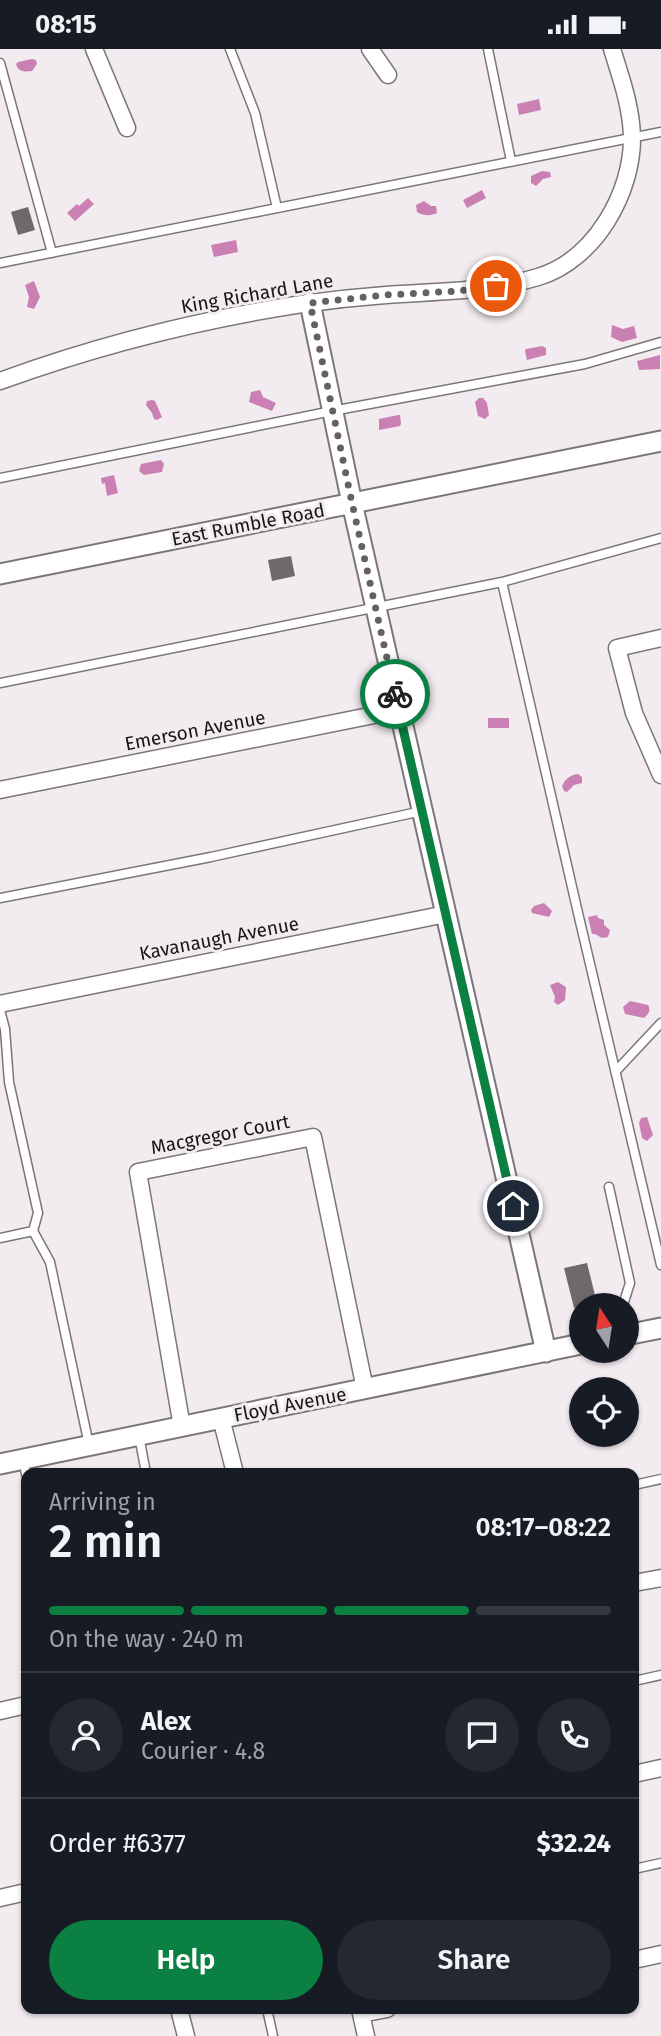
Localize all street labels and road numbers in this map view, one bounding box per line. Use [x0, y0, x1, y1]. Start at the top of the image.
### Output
street label: King Richard Lane [179, 269, 335, 318]
street label: East Rumble Road [170, 498, 327, 551]
street label: Emerson Avenue [123, 706, 267, 755]
street label: Kavanaugh Avenue [137, 912, 301, 965]
street label: Macgregor Court [149, 1110, 291, 1159]
street label: Floyd Avenue [232, 1382, 348, 1427]

